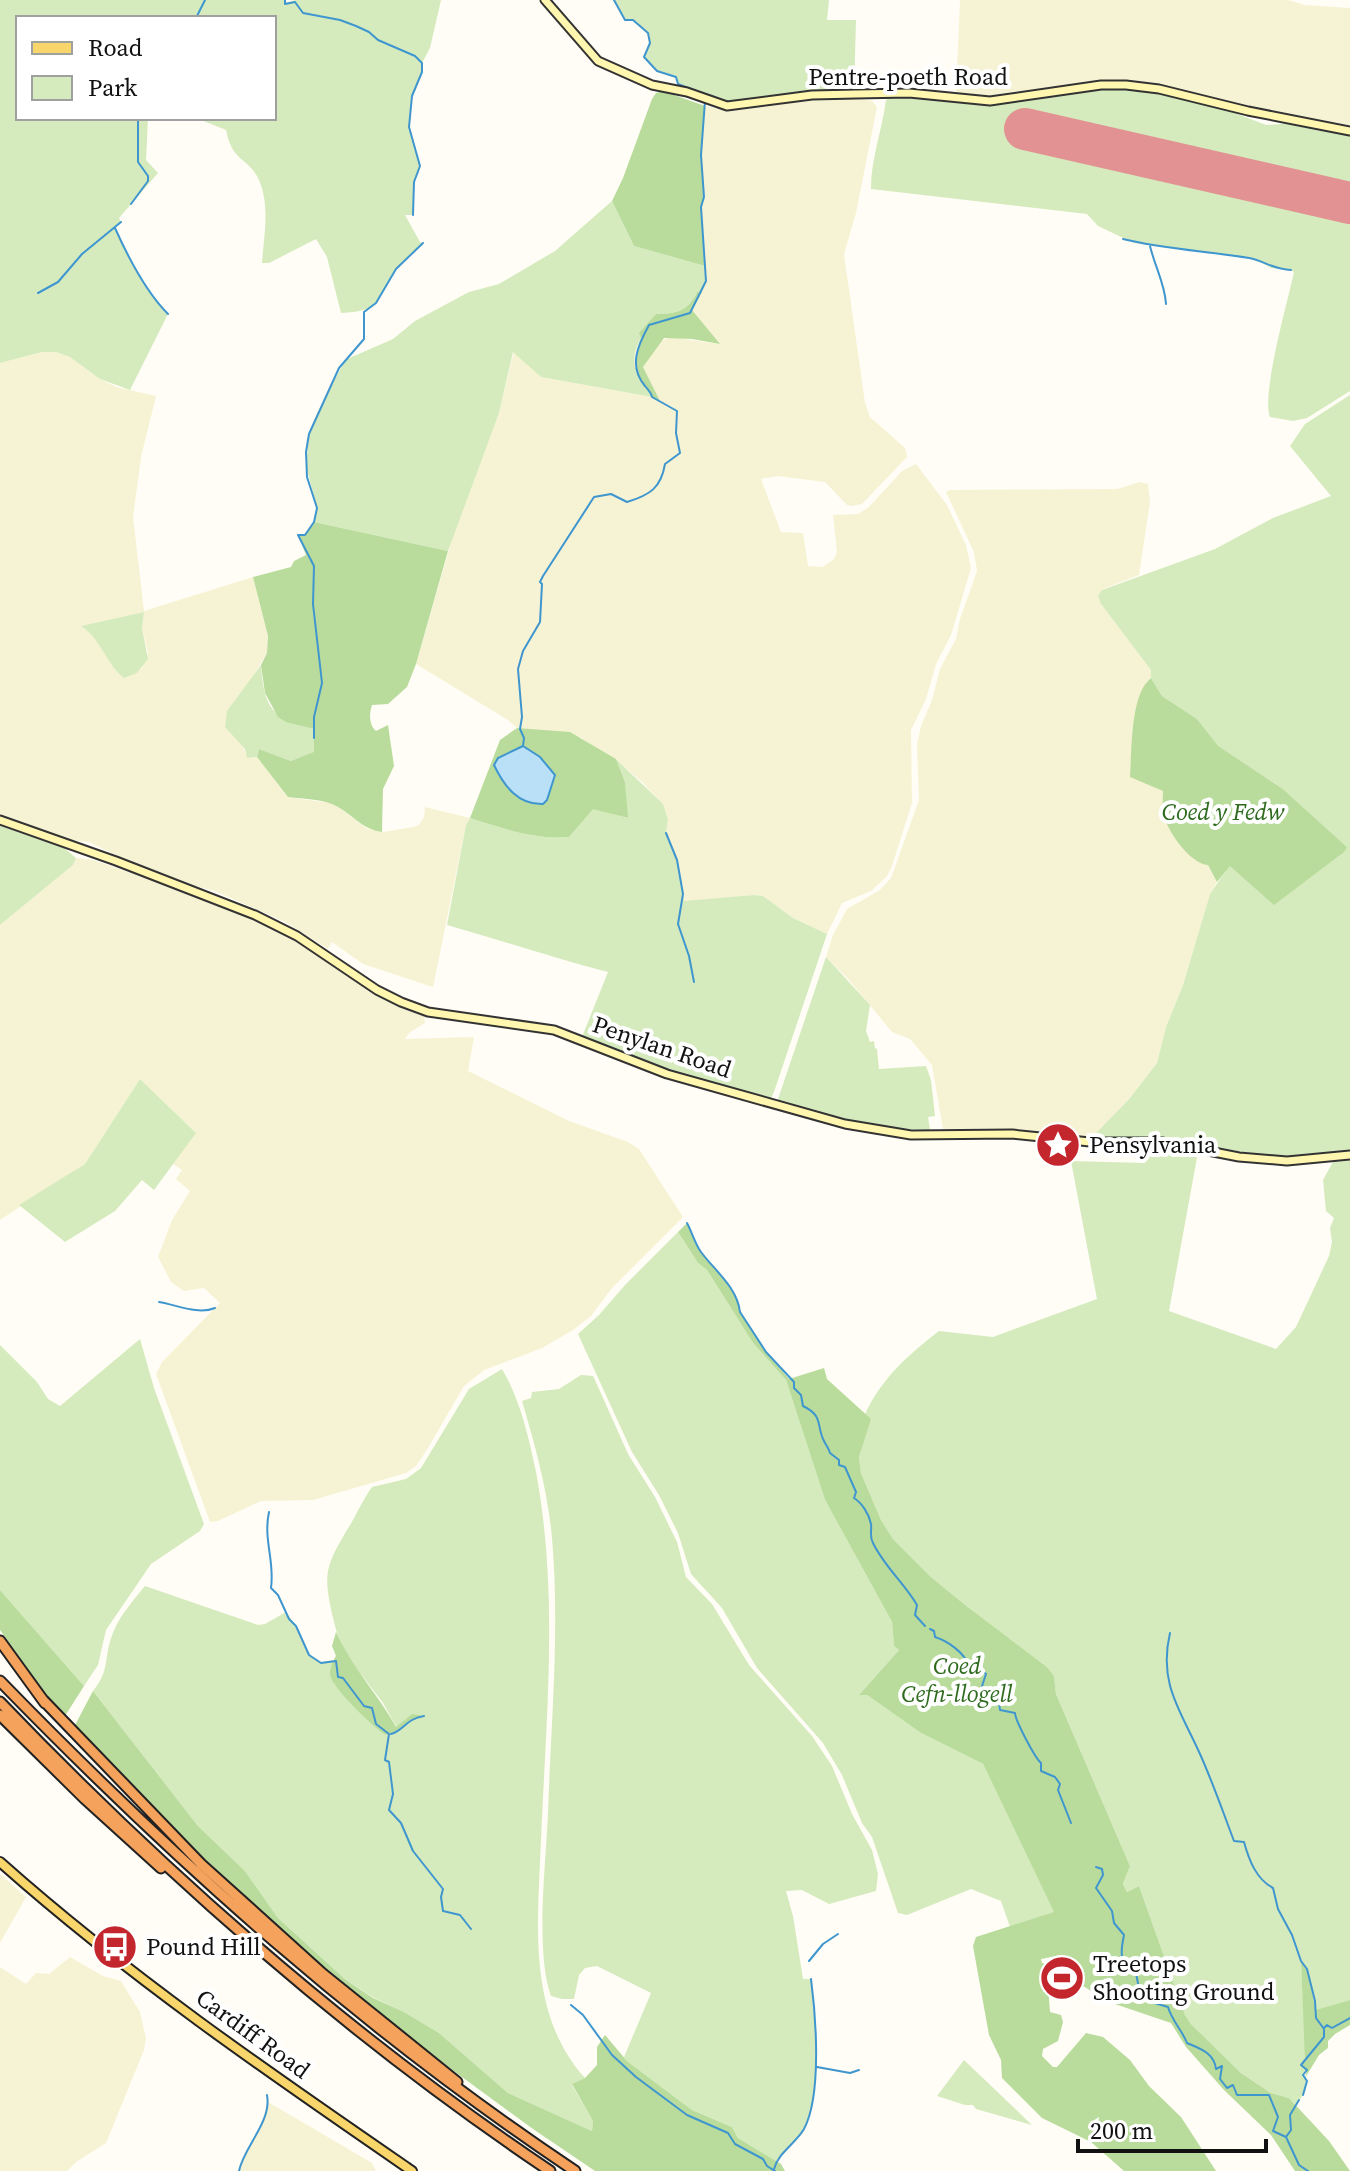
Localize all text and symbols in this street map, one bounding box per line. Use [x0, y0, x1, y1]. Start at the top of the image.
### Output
legend [16, 16, 276, 120]
text: Road [88, 31, 143, 64]
street label: Pentre-poeth Road [808, 60, 1008, 93]
text: Park [88, 71, 138, 104]
park label: Coed y Fedw [1162, 795, 1285, 828]
street label: Penylan Road [588, 1007, 736, 1086]
place icon: Pensylvania [1034, 1121, 1082, 1169]
place label: Pensylvania [1089, 1128, 1217, 1161]
park label: Coed Cefn-llogell [901, 1649, 1013, 1710]
bus stop icon: Pound Hill [91, 1923, 139, 1971]
place label: Pound Hill [146, 1930, 261, 1963]
place label: Treetops Shooting Ground [1093, 1947, 1275, 2008]
sports icon: Treetops Shooting Ground [1038, 1954, 1086, 2002]
street label: Cardiff Road [190, 1981, 317, 2086]
scale bar [1078, 2103, 1266, 2153]
text: 200 m [1090, 2114, 1153, 2147]

